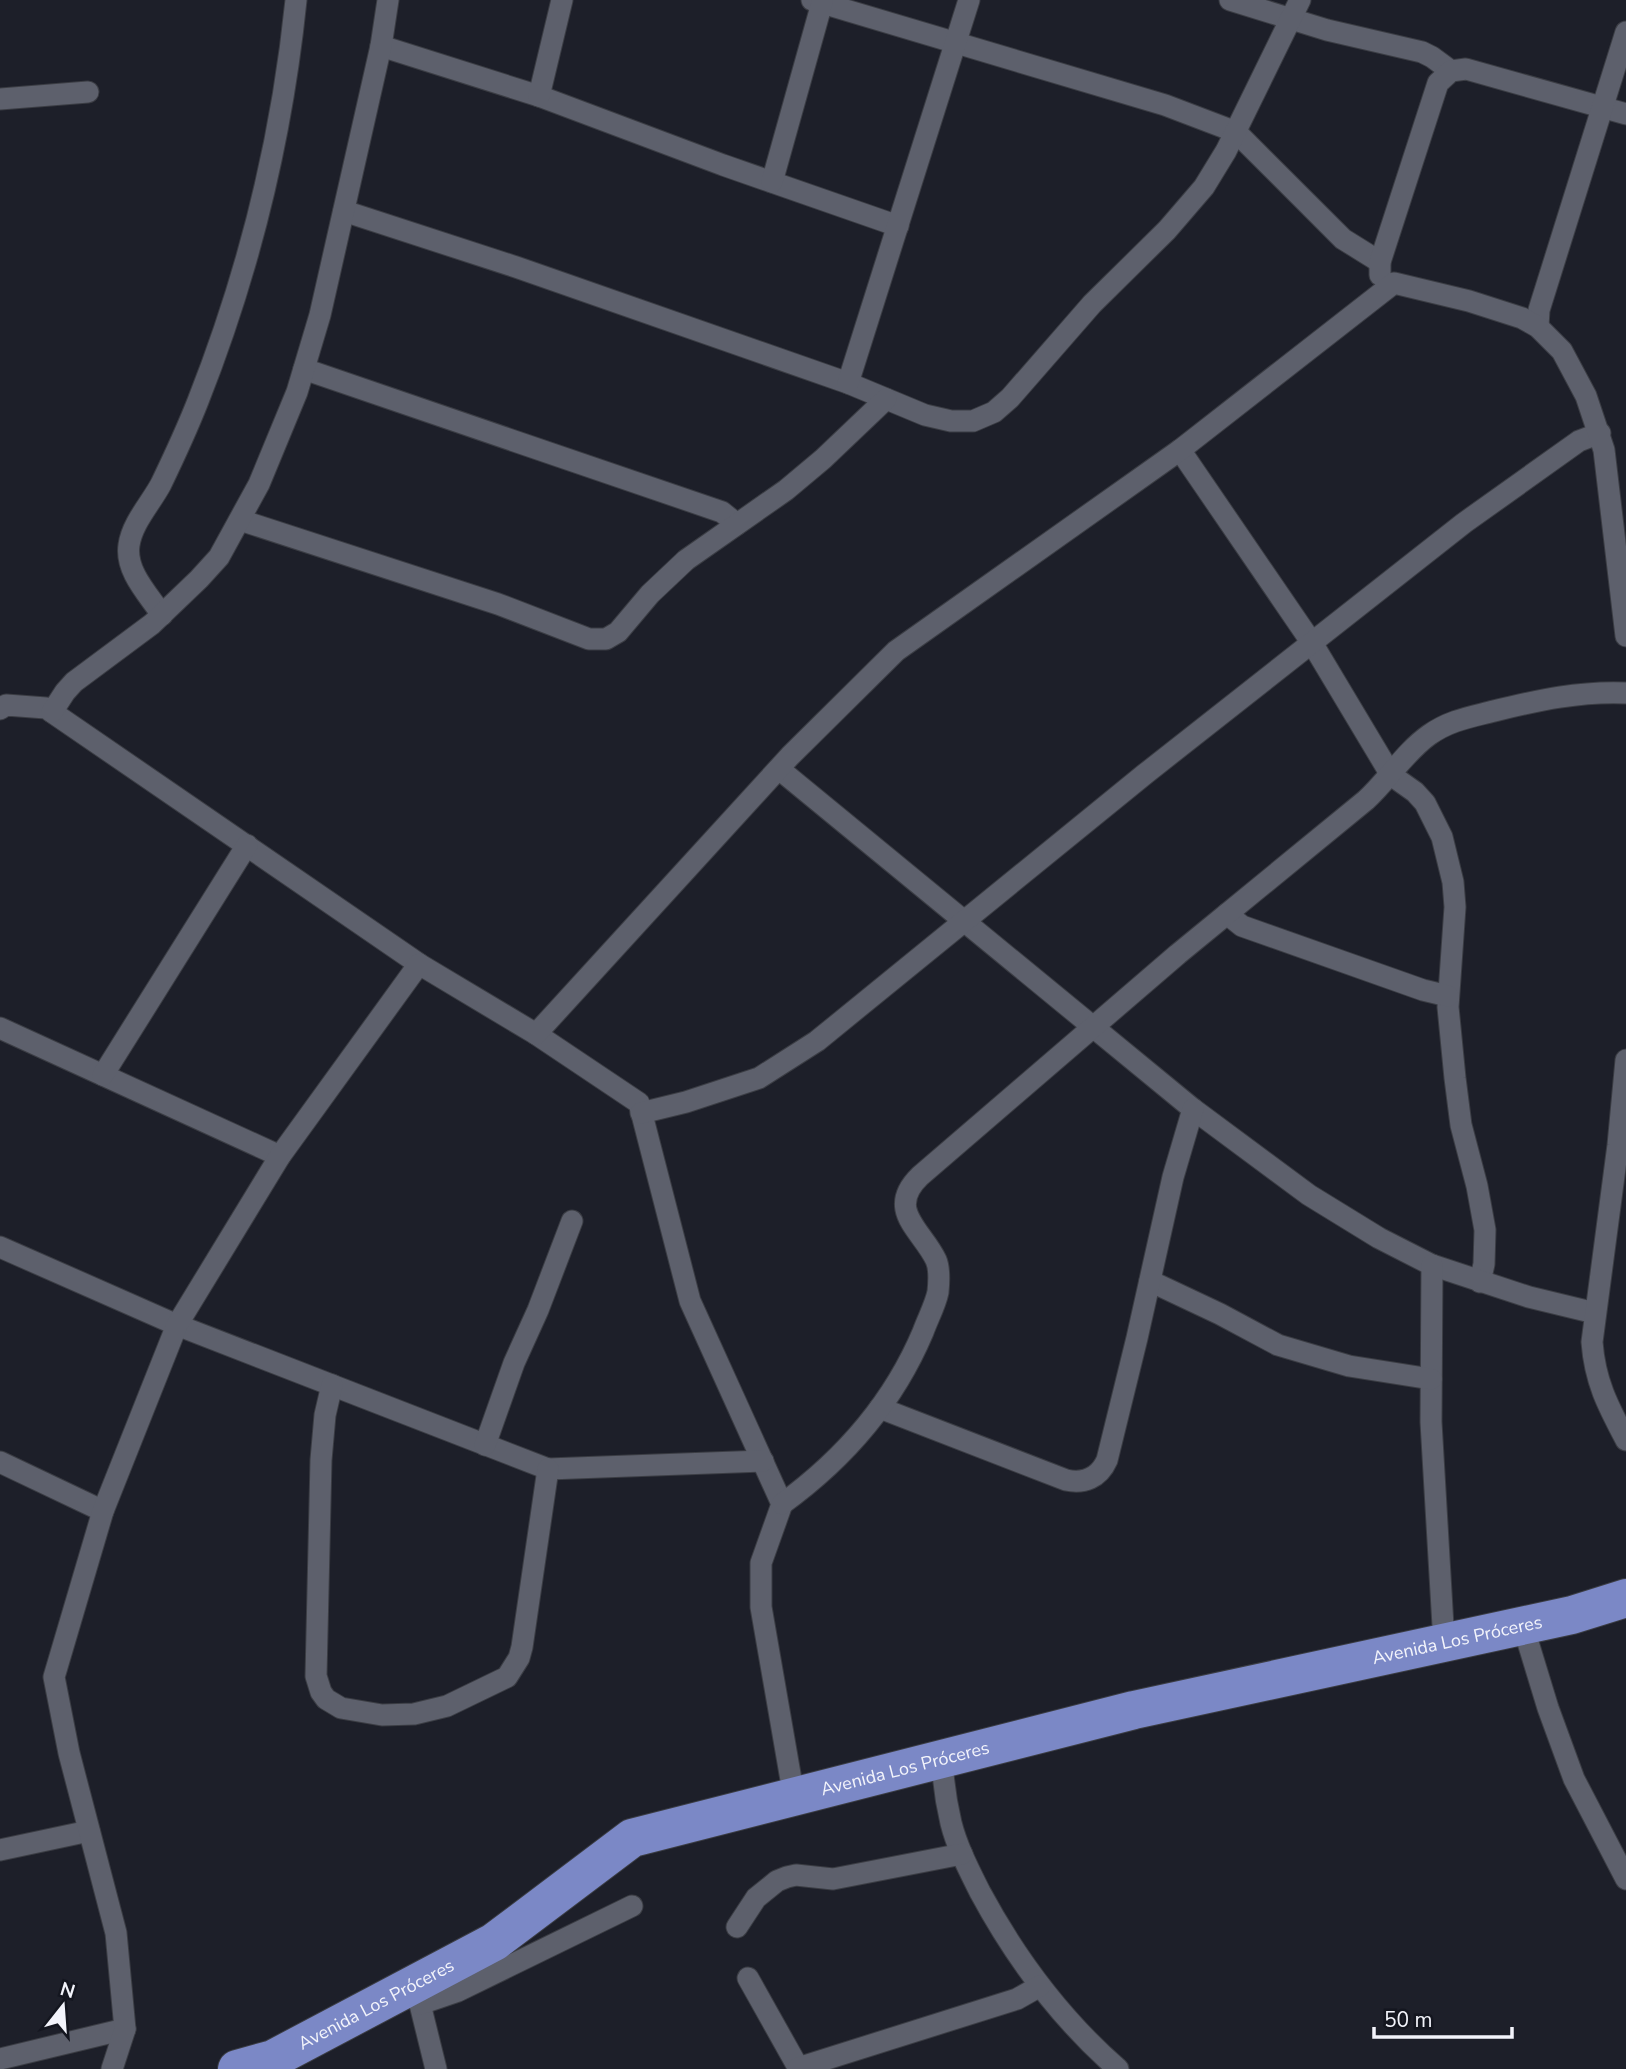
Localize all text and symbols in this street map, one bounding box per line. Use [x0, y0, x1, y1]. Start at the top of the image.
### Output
street label: Avenida Los Próceres [1370, 1610, 1544, 1670]
street label: Avenida Los Próceres [818, 1735, 992, 1801]
street label: Avenida Los Próceres [294, 1953, 458, 2056]
north arrow [28, 1971, 98, 2041]
text: N [57, 1976, 78, 2005]
scale bar [1374, 1996, 1512, 2040]
text: 50 m [1384, 2006, 1433, 2034]

